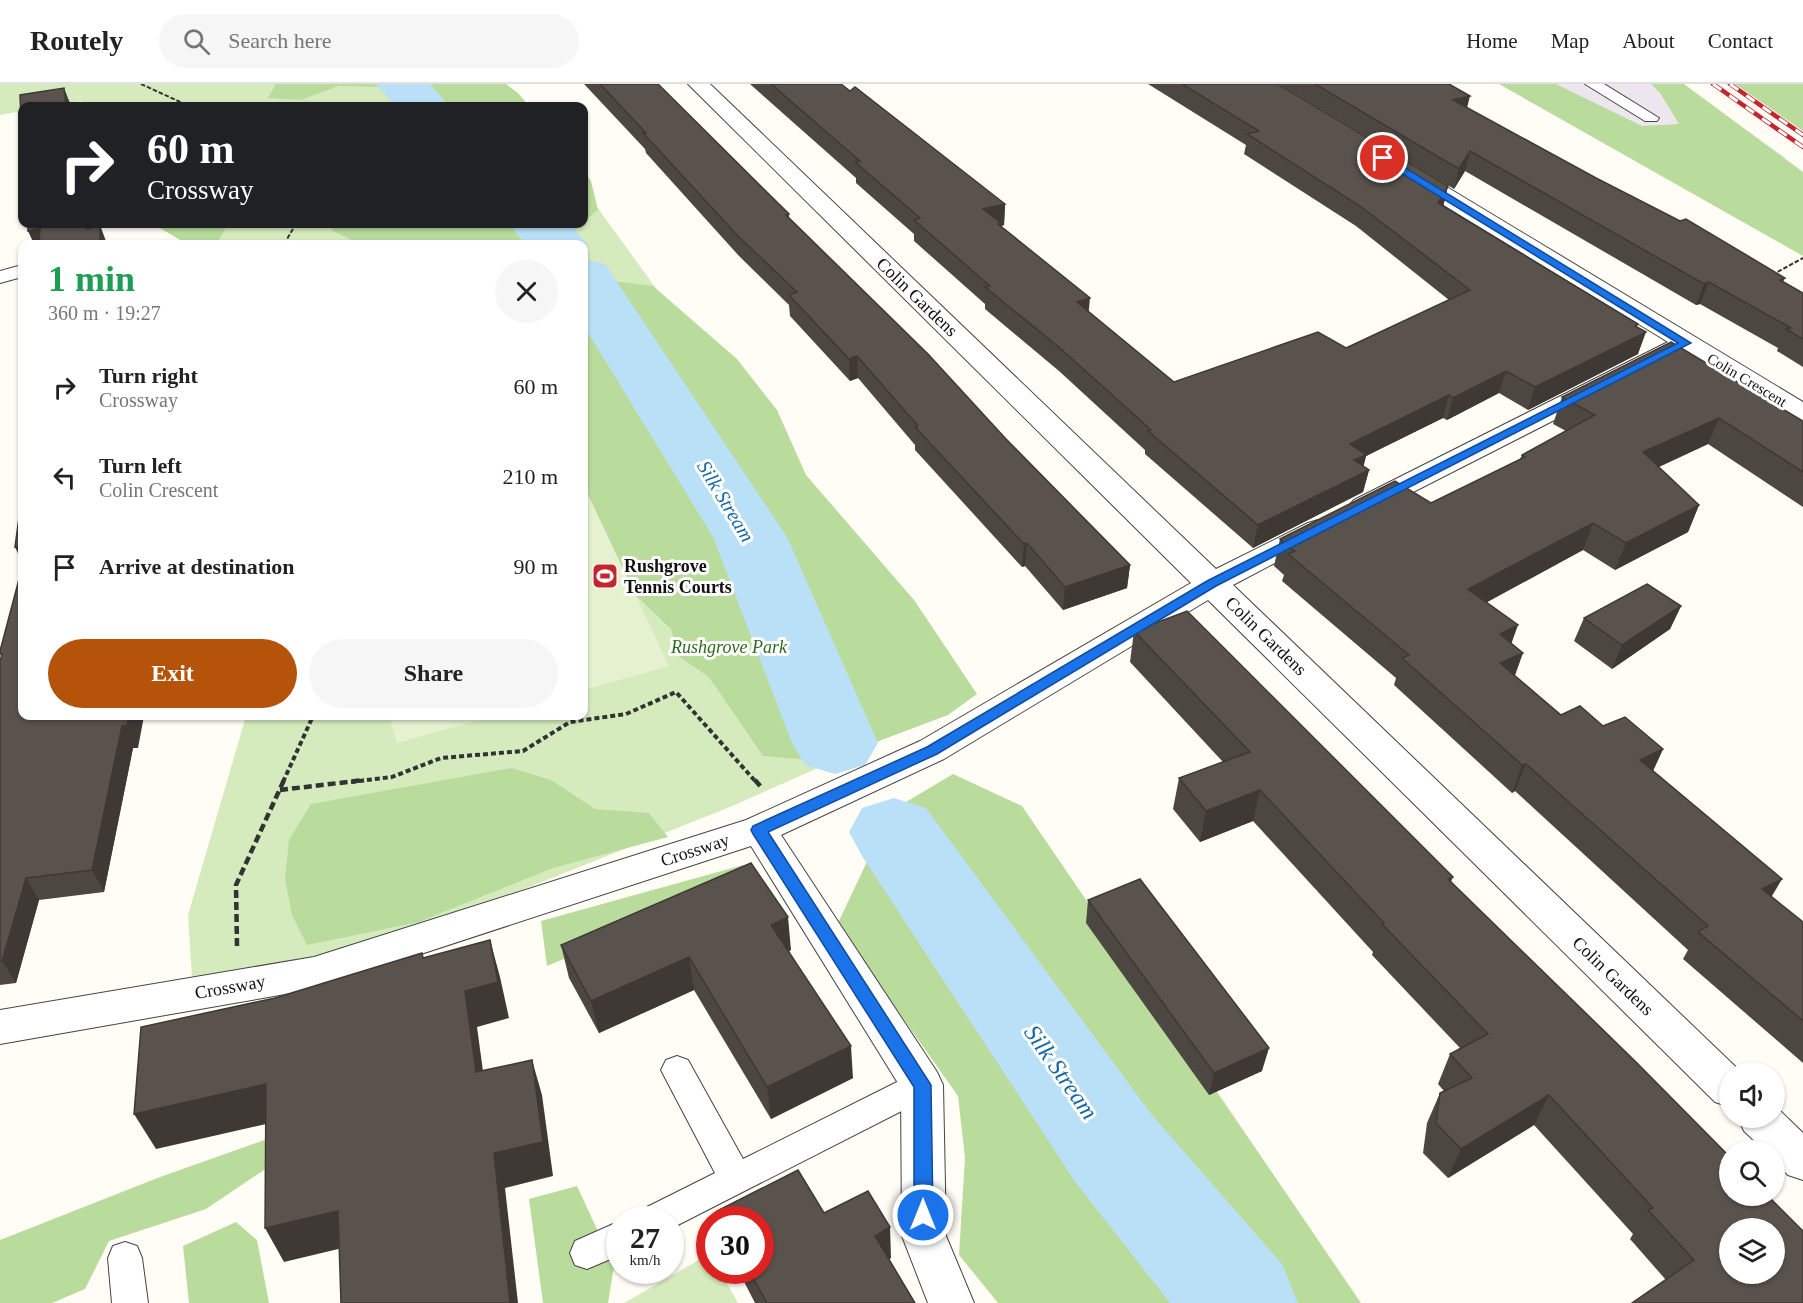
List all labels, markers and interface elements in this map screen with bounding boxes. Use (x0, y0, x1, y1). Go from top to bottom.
search box (159, 14, 579, 68)
text: Routely (30, 25, 123, 56)
icon: search (180, 25, 213, 58)
text: Search here (228, 28, 332, 53)
text: Home (1466, 29, 1518, 53)
text: Map (1551, 29, 1589, 53)
text: About (1622, 29, 1675, 53)
text: Contact (1708, 29, 1773, 53)
icon: right (48, 126, 126, 204)
text: 60 m (147, 126, 235, 172)
pin (1357, 132, 1408, 183)
icon: arrive (1366, 141, 1399, 174)
text: Crossway (147, 175, 254, 205)
street label: Colin Gardens (872, 254, 962, 340)
text: 1 min (48, 259, 135, 299)
button: close (495, 260, 558, 323)
text: 360 m · 19:27 (48, 302, 161, 324)
street label: Colin Crescent (1704, 350, 1790, 410)
text: Turn right (99, 363, 198, 388)
icon: right (48, 371, 81, 404)
text: 60 m (513, 374, 558, 399)
text: Crossway (99, 389, 178, 411)
text: Turn left (99, 453, 182, 478)
water label: Silk Stream (693, 456, 759, 546)
icon: left (48, 461, 81, 494)
text: 210 m (502, 464, 558, 489)
text: Colin Crescent (99, 479, 218, 501)
icon: arrive (48, 551, 81, 584)
text: Arrive at destination (99, 554, 295, 579)
text: 90 m (513, 554, 558, 579)
place label: Rushgrove Tennis Courts (624, 556, 732, 597)
sports icon: Rushgrove Tennis Courts (590, 561, 620, 591)
street label: Colin Gardens (1221, 593, 1311, 679)
park label: Rushgrove Park (670, 637, 788, 657)
button: Exit (48, 639, 297, 708)
button: Share (309, 639, 558, 708)
street label: Crossway (658, 830, 732, 870)
street label: Colin Gardens (1568, 933, 1658, 1019)
street label: Crossway (193, 971, 267, 1003)
water label: Silk Stream (1019, 1020, 1103, 1124)
map controls (1719, 1062, 1785, 1284)
button: sound (1719, 1062, 1785, 1128)
button: search (1719, 1140, 1785, 1206)
position arrow (891, 1183, 955, 1247)
speed limit sign: 30 (696, 1206, 774, 1284)
button: layers (1719, 1218, 1785, 1284)
text: 27 (630, 1221, 660, 1254)
text: km/h (630, 1252, 660, 1268)

